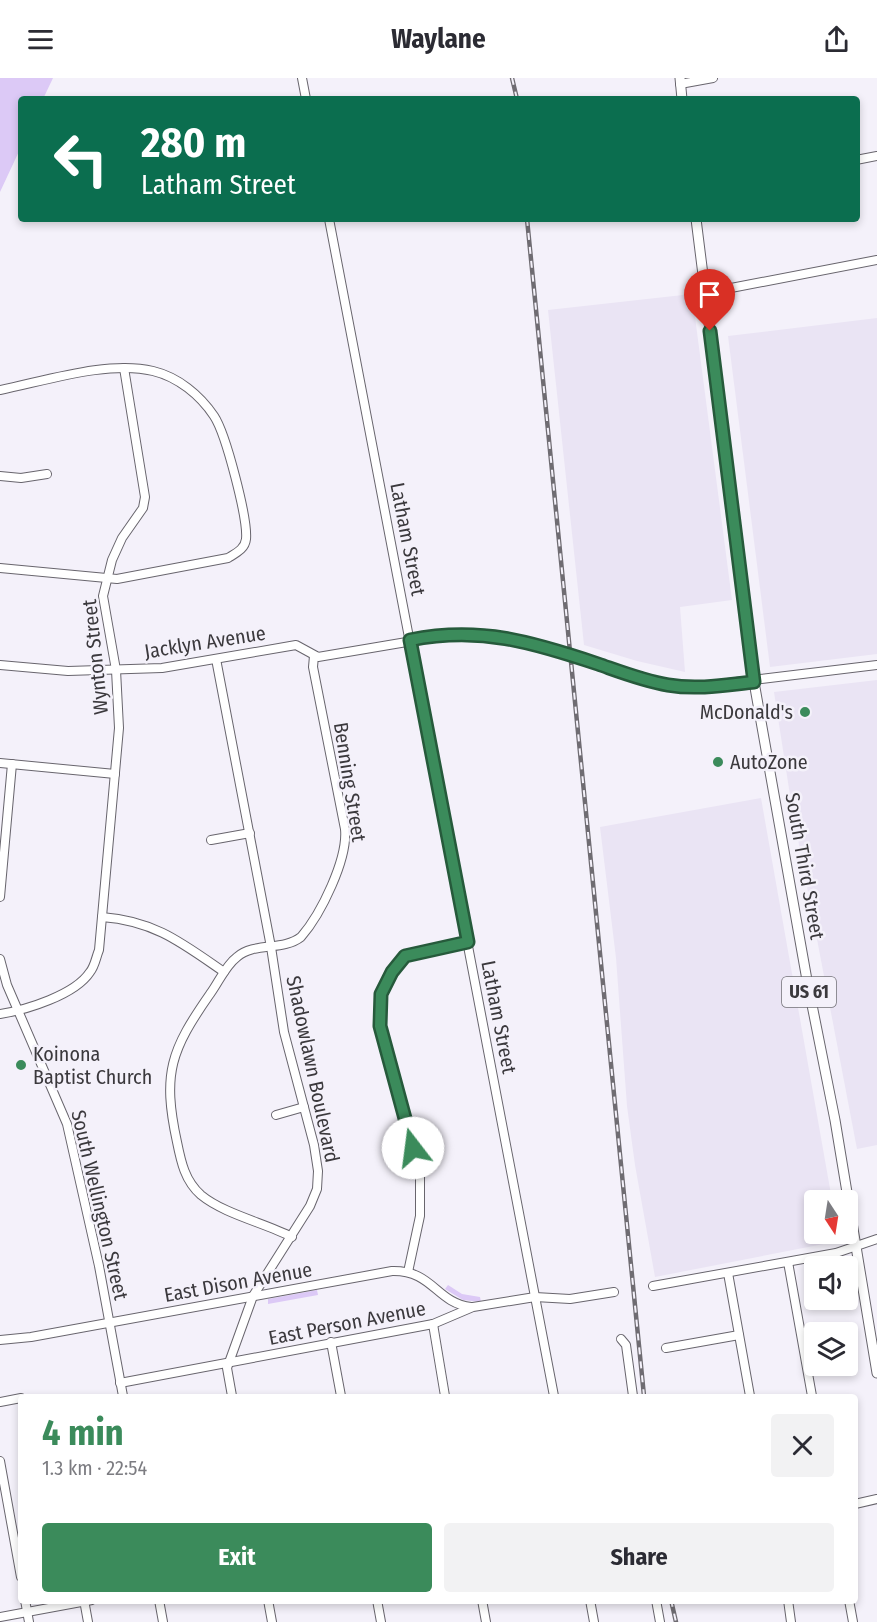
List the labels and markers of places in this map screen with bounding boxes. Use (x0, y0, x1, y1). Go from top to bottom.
pin (684, 269, 735, 331)
place label: McDonald's (700, 700, 793, 724)
marker: McDonald's (798, 705, 812, 719)
place label: AutoZone (730, 750, 808, 774)
marker: AutoZone (711, 755, 725, 769)
place label: Koinona Baptist Church (33, 1042, 152, 1089)
marker: Koinona Baptist Church (14, 1058, 28, 1072)

